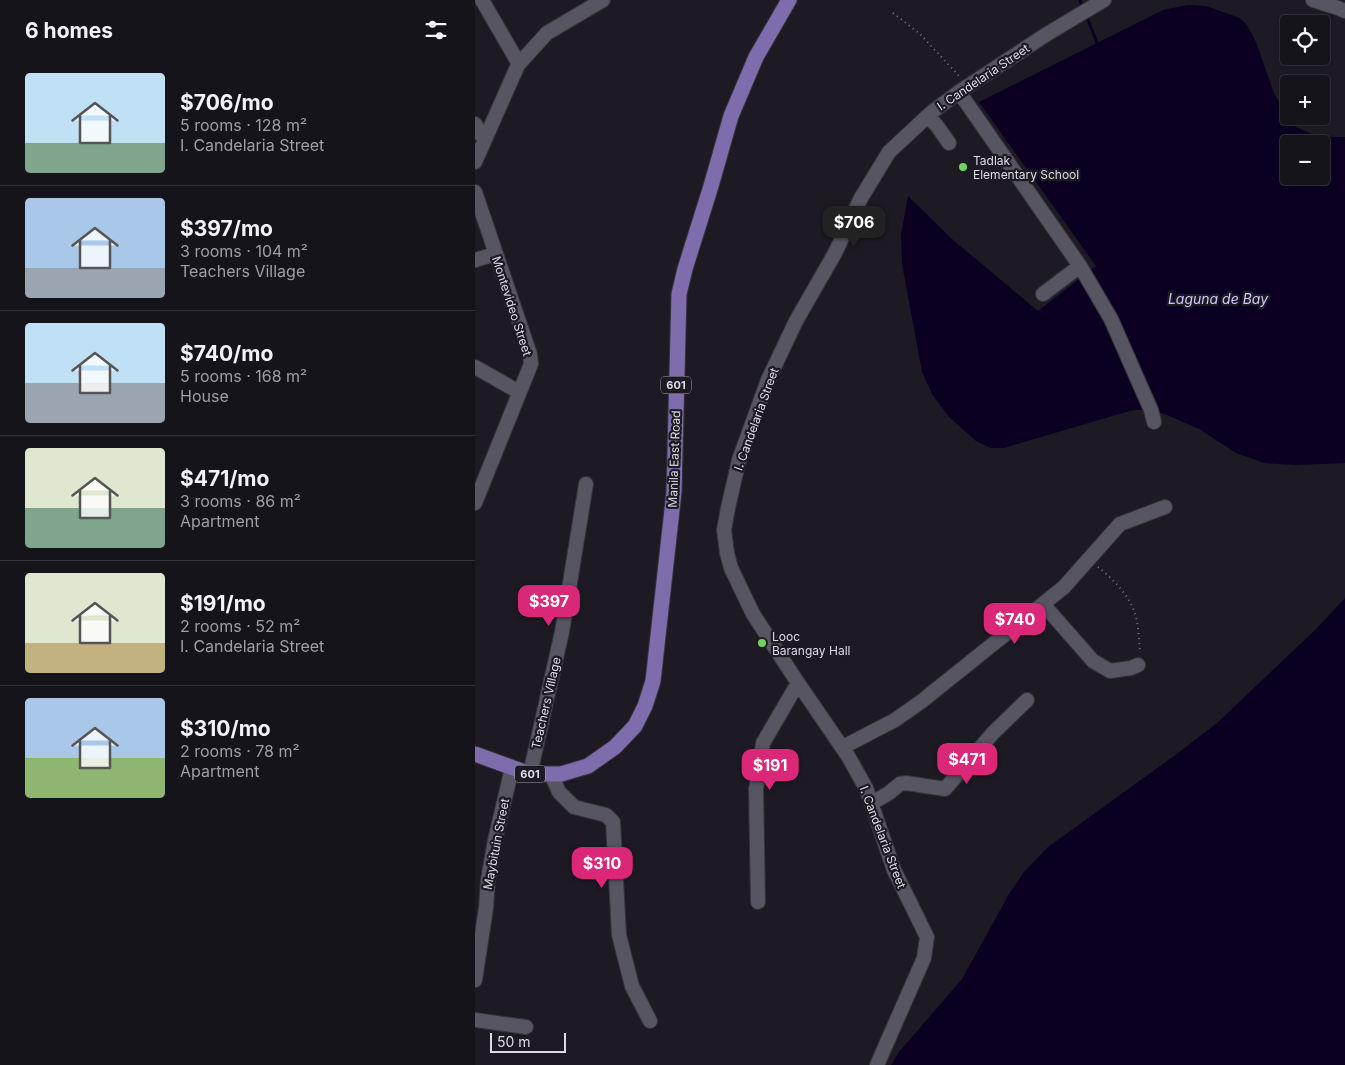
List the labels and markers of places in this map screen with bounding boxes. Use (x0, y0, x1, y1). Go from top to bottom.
place label: Tadlak Elementary School (973, 153, 1079, 182)
marker: Tadlak Elementary School (957, 161, 969, 173)
pin: $706 (824, 206, 884, 248)
pin: $397 (519, 584, 579, 627)
pin: $740 (985, 602, 1045, 645)
place label: Looc Barangay Hall (772, 629, 850, 658)
marker: Looc Barangay Hall (756, 637, 768, 649)
pin: $471 (937, 742, 997, 785)
pin: $191 (740, 748, 800, 791)
pin: $310 (572, 846, 632, 889)

